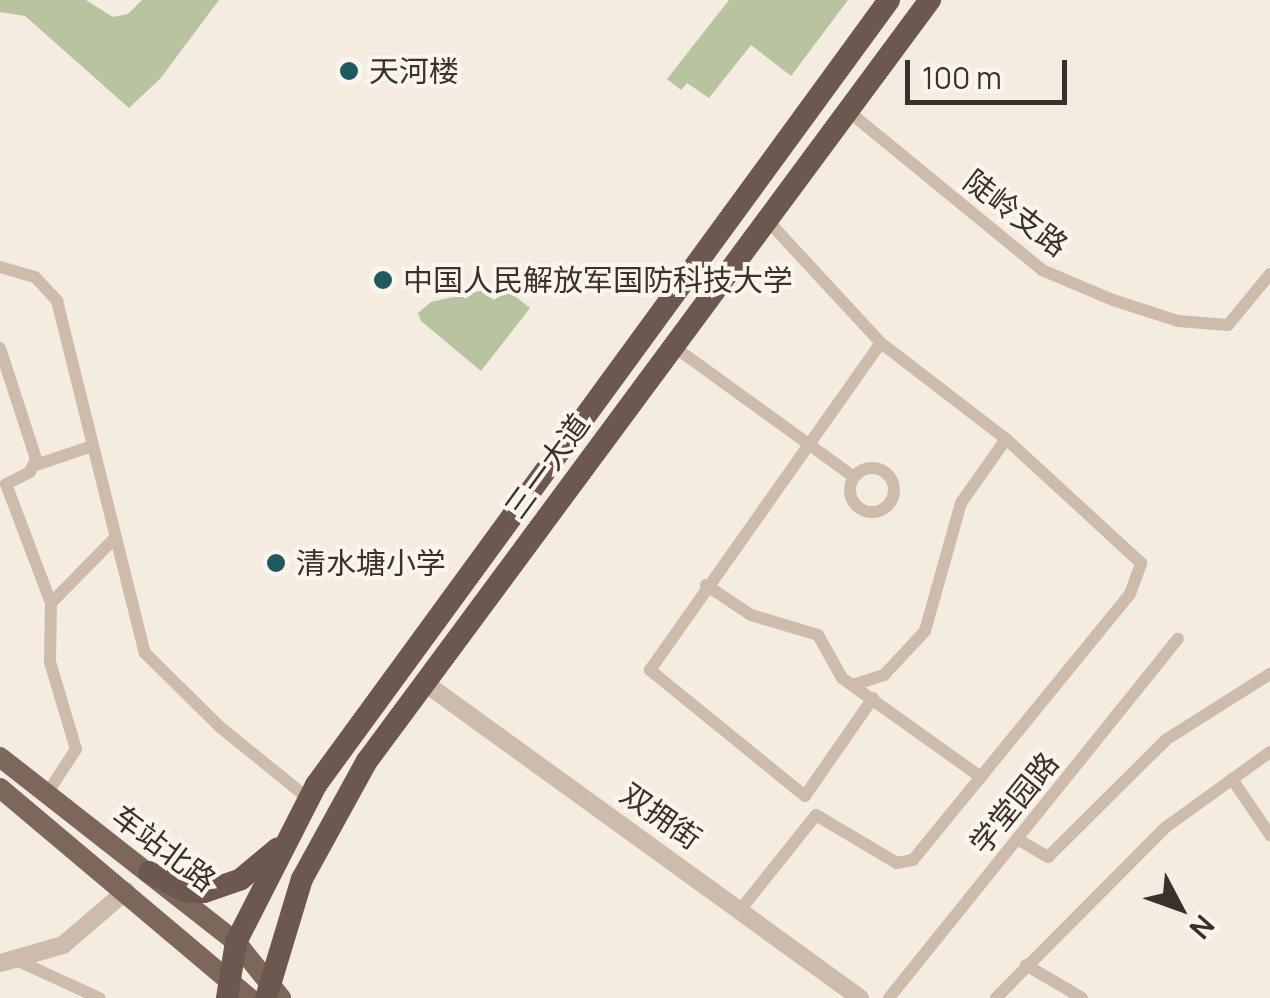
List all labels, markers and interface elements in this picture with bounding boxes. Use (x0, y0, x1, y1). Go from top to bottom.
scale bar (910, 40, 1072, 102)
place label: 天河楼 (369, 53, 459, 89)
text: 100 m (922, 57, 1002, 98)
marker: 天河楼 (338, 60, 360, 82)
street label: 陡岭支路 (957, 163, 1075, 263)
place label: 中国人民解放军国防科技大学 (403, 262, 793, 298)
marker: 中国人民解放军国防科技大学 (372, 269, 394, 291)
street label: 三一大道 (497, 407, 597, 525)
place label: 清水塘小学 (296, 545, 446, 581)
marker: 清水塘小学 (265, 552, 287, 574)
street label: 学堂园路 (962, 745, 1066, 861)
street label: 双拥街 (614, 775, 708, 857)
street label: 车站北路 (105, 798, 223, 898)
north arrow (1130, 858, 1230, 958)
text: N (1182, 908, 1224, 948)

